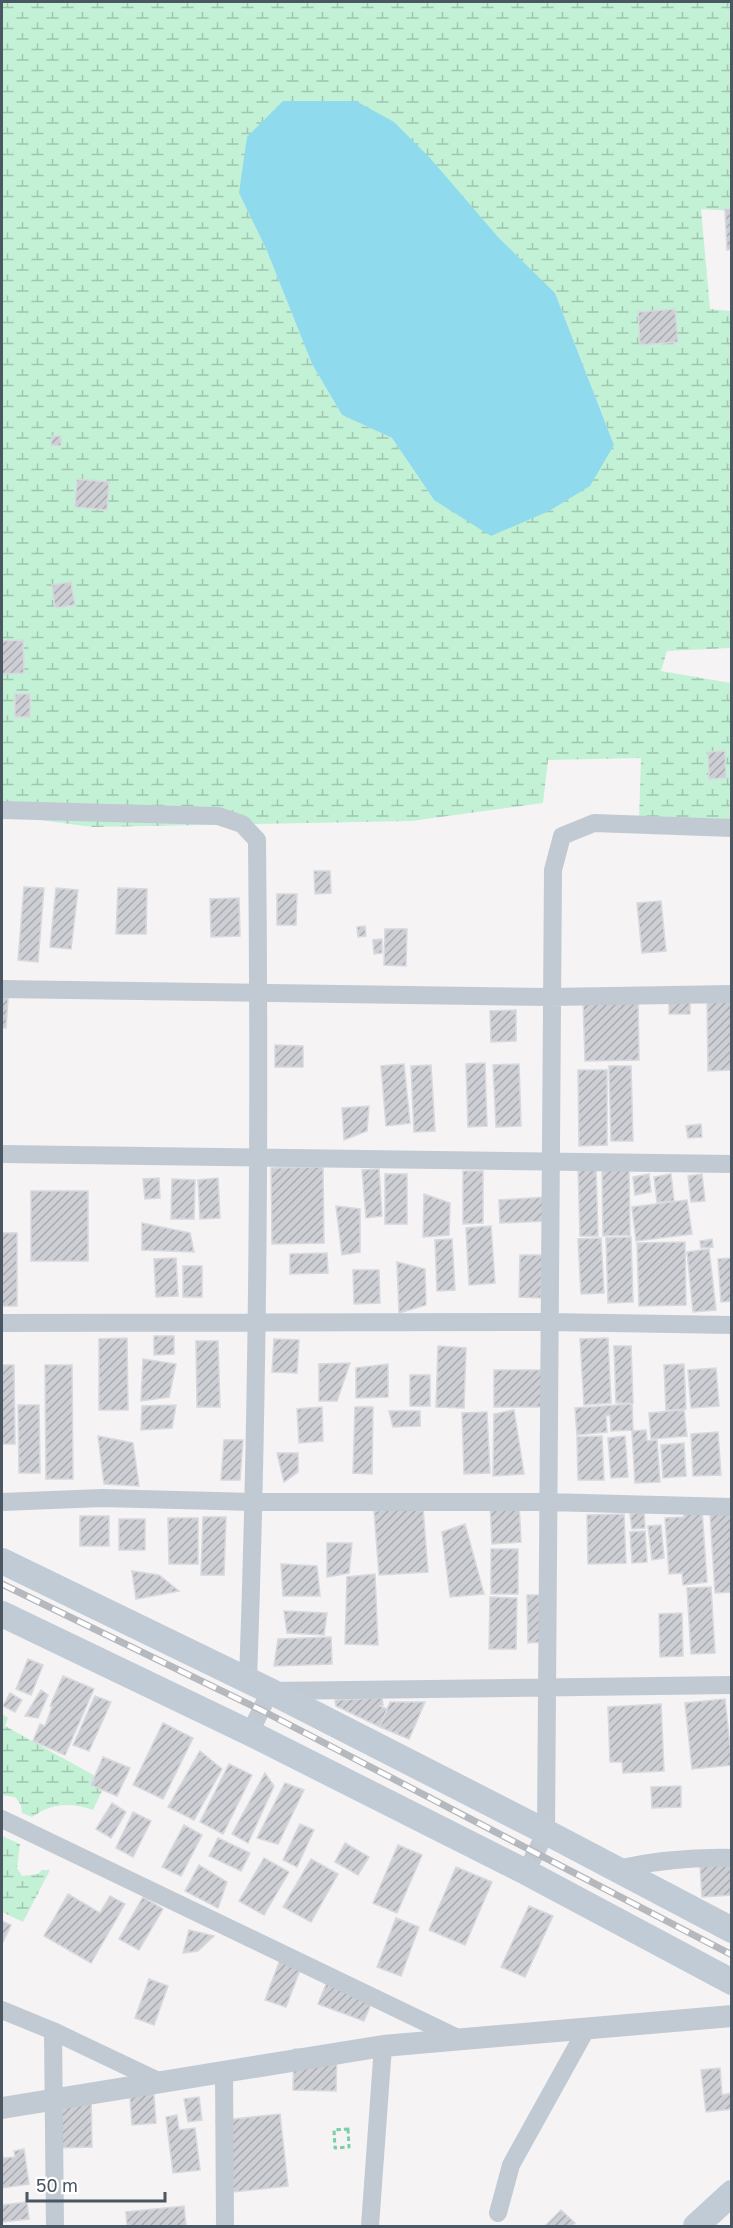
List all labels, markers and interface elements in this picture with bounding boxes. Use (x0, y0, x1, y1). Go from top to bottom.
scale bar (27, 2165, 165, 2203)
text: 50 m (36, 2174, 78, 2196)

